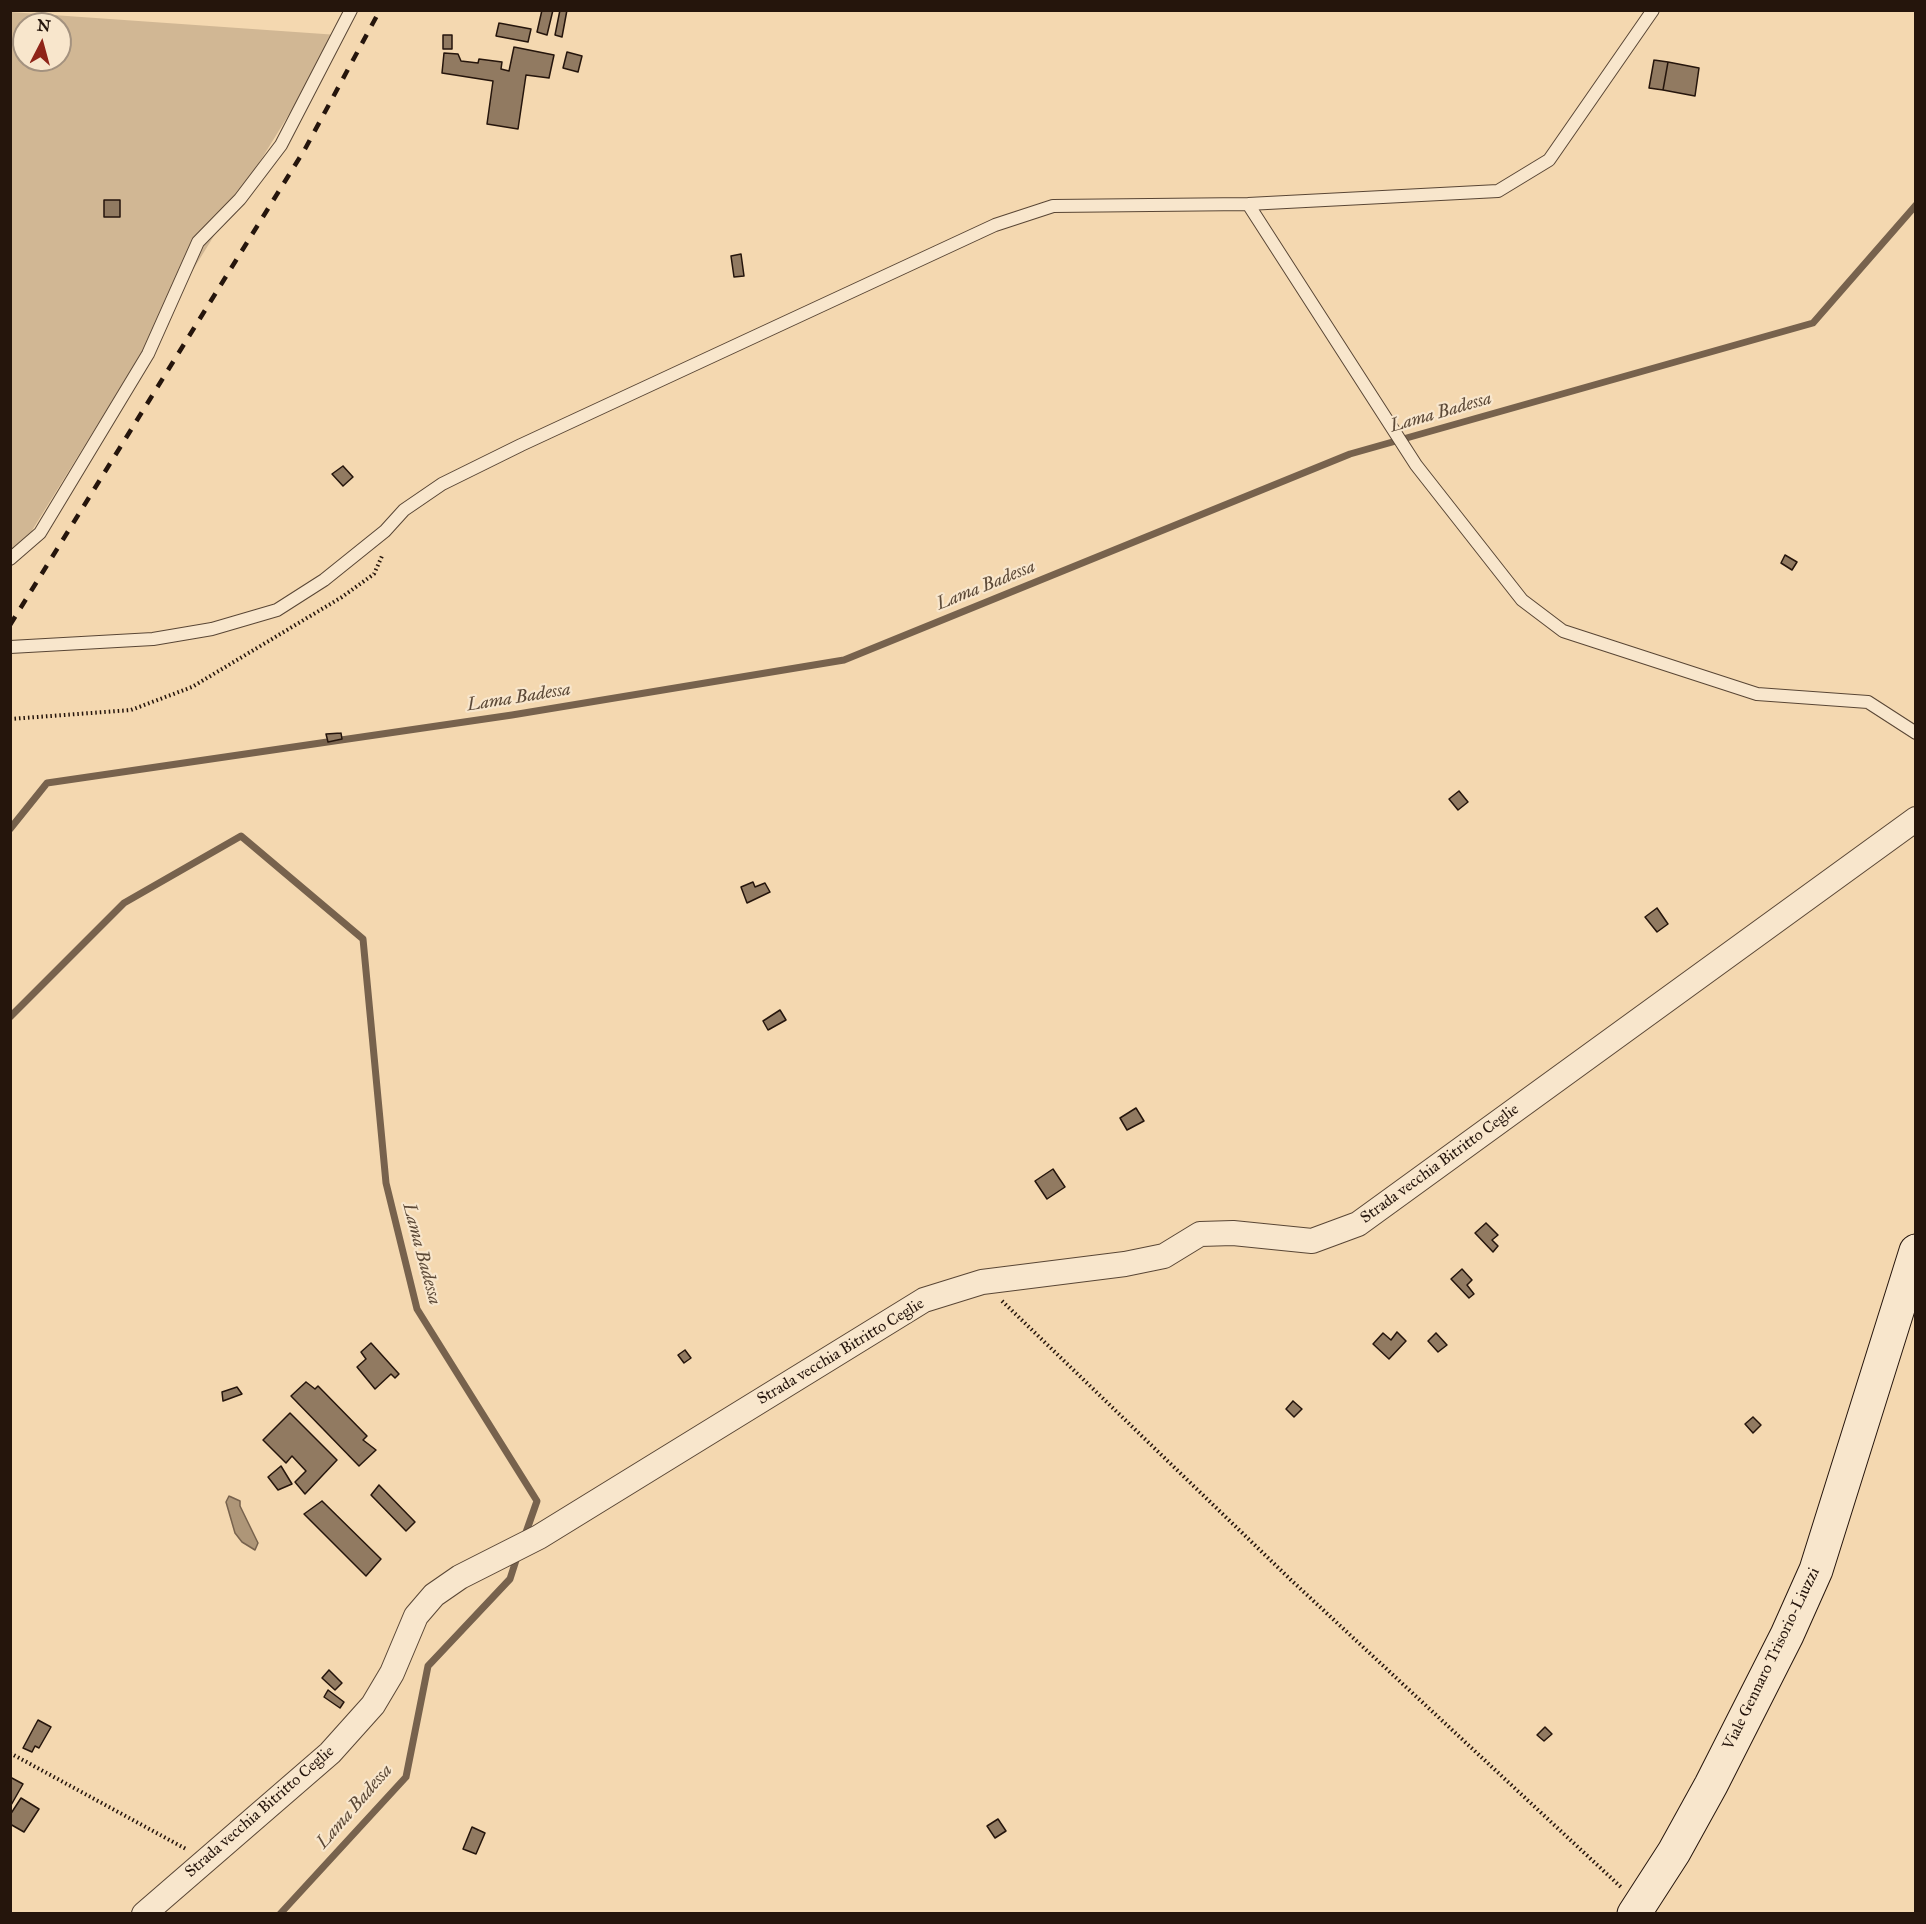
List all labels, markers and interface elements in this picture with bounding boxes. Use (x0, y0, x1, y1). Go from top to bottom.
north arrow (12, 12, 72, 72)
text: N (36, 15, 51, 36)
water label: Lama Badessa (1388, 388, 1494, 438)
water label: Lama Badessa (933, 556, 1039, 616)
water label: Lama Badessa (466, 679, 572, 717)
street label: Strada vecchia Bitritto Ceglie (1357, 1100, 1523, 1228)
water label: Lama Badessa (397, 1201, 445, 1307)
street label: Strada vecchia Bitritto Ceglie (754, 1295, 928, 1409)
street label: Viale Gennaro Trisorio-Liuzzi (1719, 1565, 1825, 1753)
street label: Strada vecchia Bitritto Ceglie (182, 1742, 338, 1882)
water label: Lama Badessa (313, 1760, 397, 1854)

